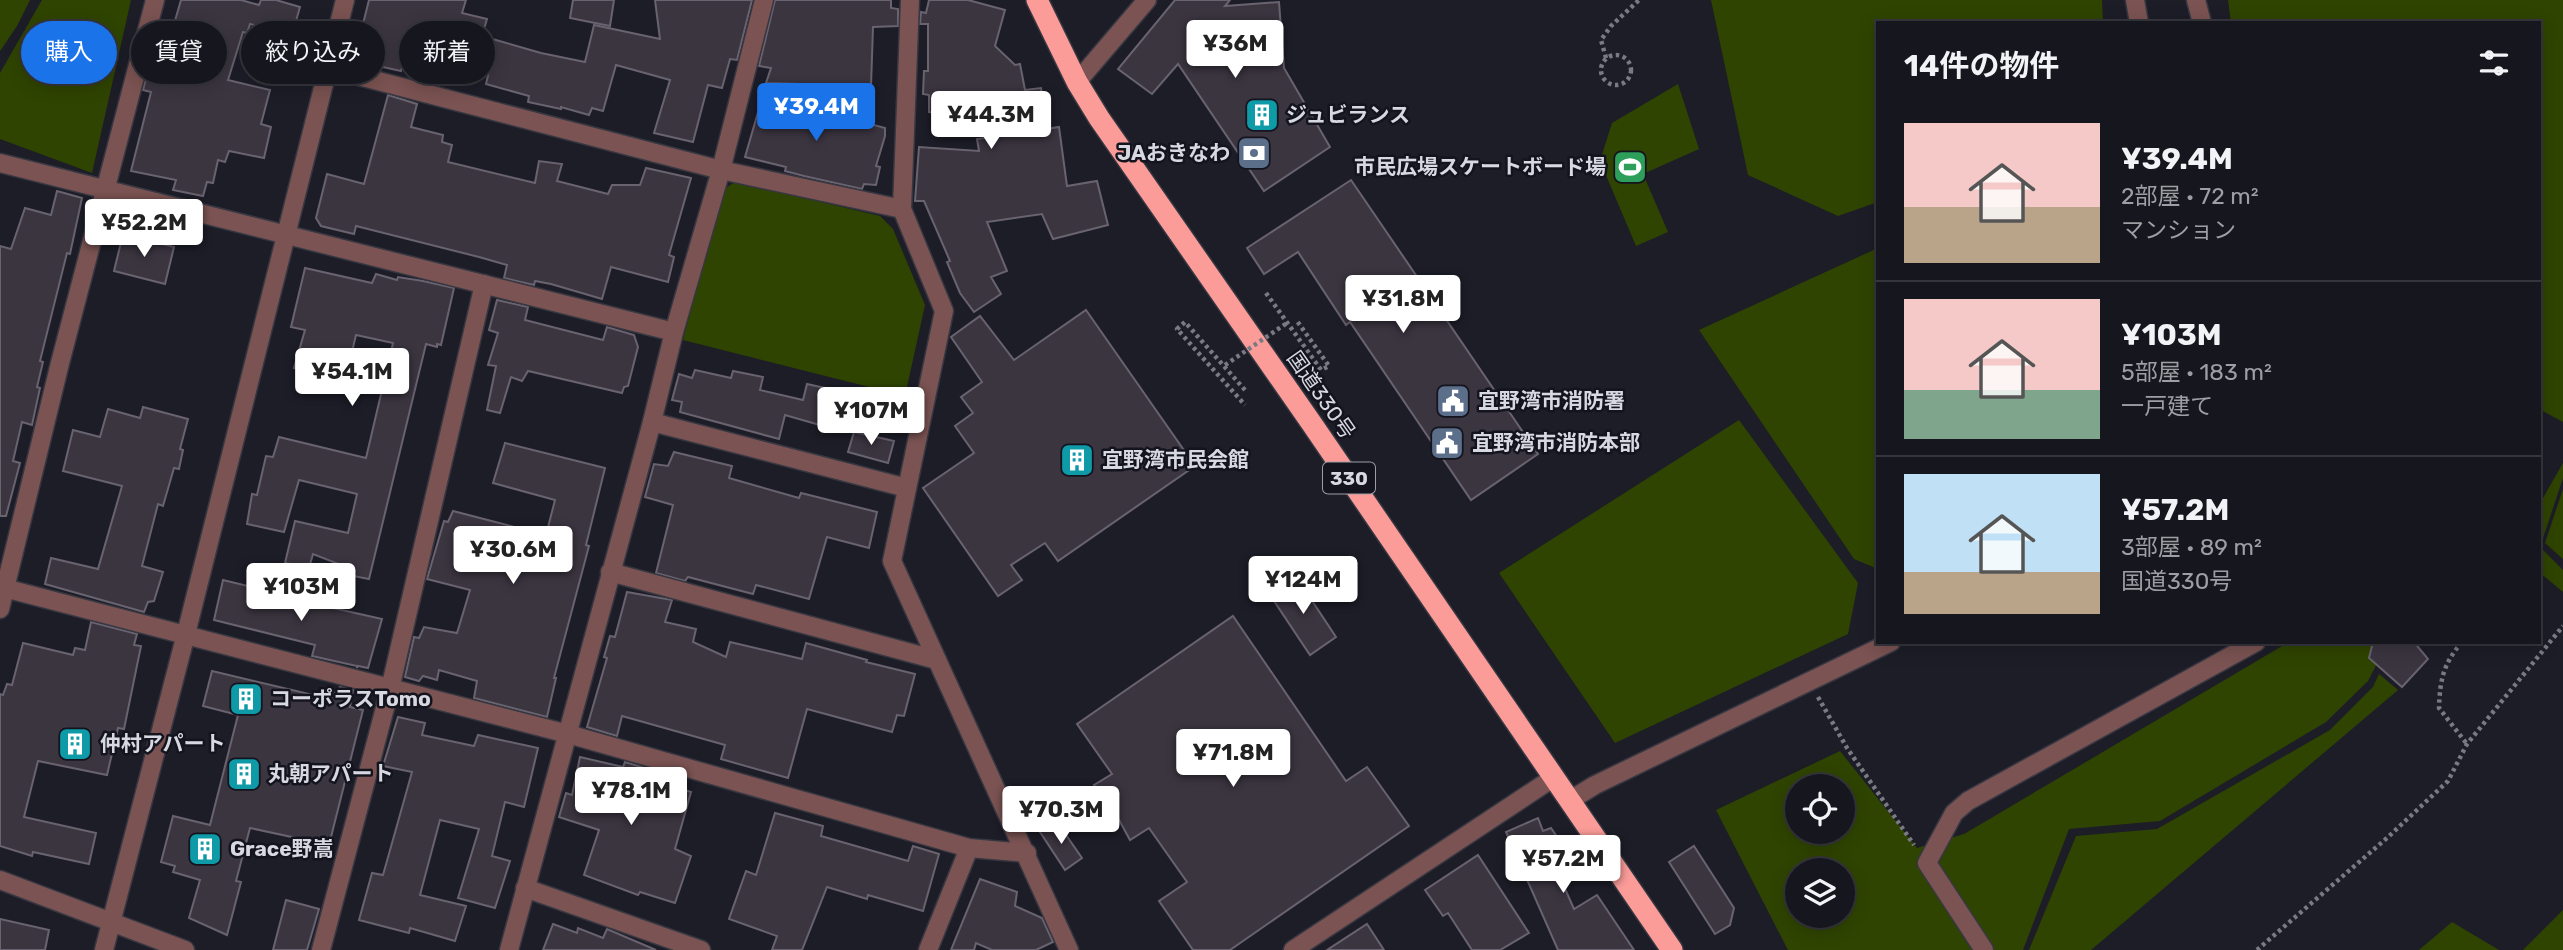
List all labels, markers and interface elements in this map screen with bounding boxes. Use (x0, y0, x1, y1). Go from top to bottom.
pin: ¥36M (1194, 20, 1276, 80)
chip: 購入 (21, 21, 117, 84)
chip: 賃貸 (131, 21, 227, 84)
chip: 絞り込み (241, 21, 385, 84)
chip: 新着 (399, 21, 495, 84)
text: ¥36M (1202, 29, 1268, 57)
icon: filters (2475, 44, 2513, 82)
text: 14件の物件 (1904, 48, 2059, 84)
pin: ¥39.4M (759, 83, 873, 143)
text: ¥39.4M (773, 92, 859, 120)
pin: ¥44.3M (934, 92, 1048, 151)
building icon: ジュビランス (1243, 96, 1281, 134)
text: ¥44.3M (947, 100, 1035, 128)
place label: ジュビランス (1286, 102, 1410, 127)
bank icon: JAおきなわ (1235, 134, 1273, 172)
place label: JAおきなわ (1117, 140, 1230, 165)
text: ¥39.4M (2121, 141, 2233, 177)
sports icon: 市民広場スケートボード場 (1611, 148, 1649, 186)
icon: home (1960, 151, 2044, 235)
place label: 市民広場スケートボード場 (1354, 154, 1606, 179)
text: 2部屋 · 72 m² (2121, 182, 2259, 210)
pin: ¥52.2M (87, 200, 201, 259)
text: ¥52.2M (101, 208, 187, 236)
text: マンション (2121, 216, 2236, 244)
pin: ¥31.8M (1346, 276, 1460, 335)
text: ¥31.8M (1361, 284, 1445, 312)
text: ¥103M (2121, 317, 2222, 353)
icon: home (1960, 327, 2044, 411)
street label: 国道330号 (1282, 346, 1361, 443)
pin: ¥54.1M (295, 348, 409, 408)
text: ¥54.1M (311, 357, 393, 385)
text: 5部屋 · 183 m² (2121, 358, 2272, 386)
public building icon: 宜野湾市消防署 (1434, 382, 1472, 420)
pin: ¥107M (822, 388, 920, 447)
place label: 宜野湾市消防署 (1478, 388, 1625, 413)
text: 一戸建て (2121, 392, 2213, 420)
text: ¥107M (833, 396, 909, 424)
public building icon: 宜野湾市消防本部 (1428, 424, 1466, 462)
place label: 宜野湾市消防本部 (1472, 430, 1640, 455)
building icon: 宜野湾市民会館 (1058, 441, 1096, 479)
place label: 宜野湾市民会館 (1102, 447, 1249, 472)
road number: 330 (1323, 463, 1375, 494)
text: ¥57.2M (2121, 492, 2229, 528)
icon: home (1960, 502, 2044, 586)
pin: ¥30.6M (456, 526, 570, 586)
text: 3部屋 · 89 m² (2121, 533, 2262, 561)
text: ¥30.6M (470, 535, 556, 563)
pin: ¥124M (1254, 556, 1352, 616)
pin: ¥103M (252, 564, 350, 623)
text: ¥124M (1265, 565, 1341, 593)
text: 国道330号 (2121, 567, 2232, 595)
text: ¥103M (262, 572, 340, 600)
building icon: コーポラスTomo (227, 680, 265, 718)
place label: コーポラスTomo (270, 686, 431, 711)
building icon: 仲村アパート (56, 725, 94, 763)
pin: ¥71.8M (1176, 730, 1290, 789)
place label: 仲村アパート (100, 731, 226, 756)
text: ¥71.8M (1192, 738, 1274, 766)
building icon: 丸朝アパート (225, 755, 263, 793)
place label: 丸朝アパート (268, 761, 394, 786)
pin: ¥78.1M (574, 768, 688, 827)
map controls (1785, 774, 1855, 928)
button: locate (1785, 774, 1855, 844)
text: ¥78.1M (591, 776, 671, 804)
pin: ¥70.3M (1004, 786, 1118, 846)
text: ¥70.3M (1018, 795, 1104, 823)
building icon: Grace野嵩 (186, 830, 224, 868)
place label: Grace野嵩 (230, 836, 334, 861)
pin: ¥57.2M (1506, 836, 1620, 895)
text: ¥57.2M (1521, 844, 1605, 872)
button: layers (1785, 858, 1855, 928)

